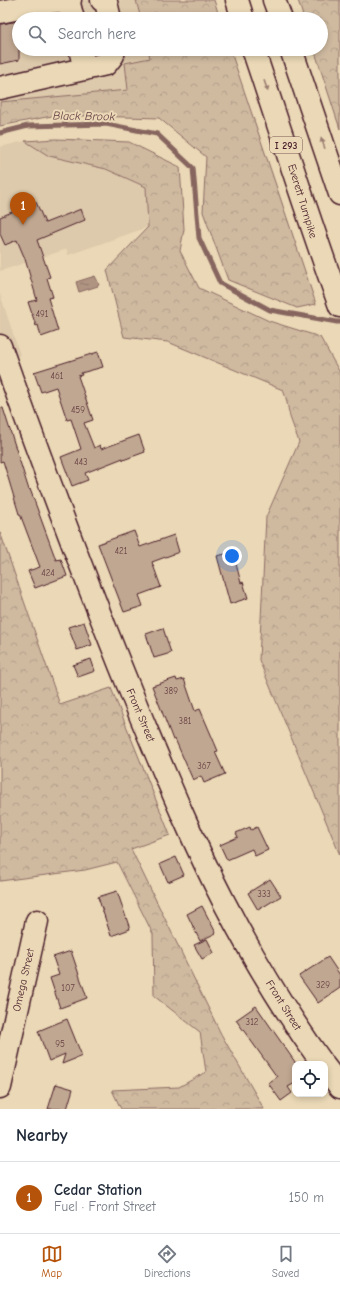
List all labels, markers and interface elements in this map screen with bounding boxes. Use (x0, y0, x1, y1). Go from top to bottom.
search box (12, 12, 328, 56)
icon: search (26, 23, 48, 45)
text: Search here (58, 25, 136, 43)
one-way arrow (263, 80, 269, 92)
water label: Black Brook (53, 108, 115, 124)
road number: I 293 (270, 137, 302, 153)
one-way arrow (320, 137, 326, 149)
street label: Everett Turnpike (285, 162, 320, 240)
pin: 1 (10, 192, 36, 225)
house number: 491 (36, 309, 49, 319)
house number: 461 (51, 371, 64, 381)
house number: 459 (71, 405, 85, 415)
house number: 443 (74, 457, 88, 467)
house number: 421 (115, 546, 128, 556)
your location (222, 546, 242, 566)
house number: 424 (41, 568, 55, 578)
house number: 389 (164, 686, 178, 696)
street label: Front Street (123, 687, 158, 745)
house number: 381 (179, 716, 192, 726)
house number: 367 (197, 761, 212, 771)
house number: 333 (257, 889, 271, 899)
street label: Omega Street (10, 946, 37, 1013)
street label: Front Street (263, 978, 305, 1034)
house number: 329 (316, 980, 330, 990)
house number: 107 (61, 983, 75, 993)
house number: 312 (246, 1017, 259, 1027)
house number: 95 (55, 1039, 65, 1049)
map controls (292, 1061, 328, 1097)
button: locate (292, 1061, 328, 1097)
text: Nearby (16, 1126, 67, 1145)
text: Cedar Station (54, 1181, 142, 1199)
text: 1 (26, 1190, 32, 1205)
text: 150 m (289, 1190, 324, 1205)
text: Fuel · Front Street (54, 1199, 156, 1214)
tab: Map (41, 1243, 63, 1280)
tab: Directions (144, 1243, 191, 1280)
tab: Saved (272, 1243, 299, 1280)

